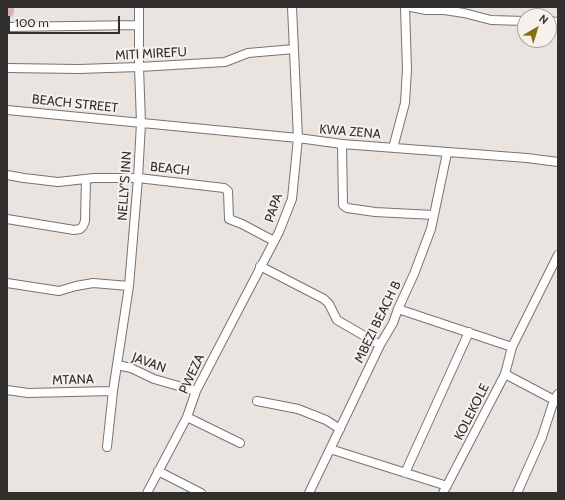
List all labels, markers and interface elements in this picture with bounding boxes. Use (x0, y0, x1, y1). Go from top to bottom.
scale bar (10, 8, 122, 34)
north arrow (517, 8, 557, 48)
text: N (536, 11, 551, 27)
text: 100 m (15, 15, 49, 30)
street label: MITI MIREFU (115, 44, 187, 64)
street label: BEACH STREET (31, 92, 119, 116)
street label: KWA ZENA (319, 122, 381, 142)
street label: NELLY'S INN (115, 151, 135, 221)
street label: BEACH (149, 159, 191, 179)
street label: PAPA (262, 191, 286, 225)
street label: MBEZI BEACH B (351, 278, 405, 366)
street label: JAVAN (130, 350, 168, 376)
street label: PWEZA (176, 352, 208, 396)
street label: MTANA (52, 371, 94, 389)
street label: KOLEKOLE (451, 381, 493, 443)

